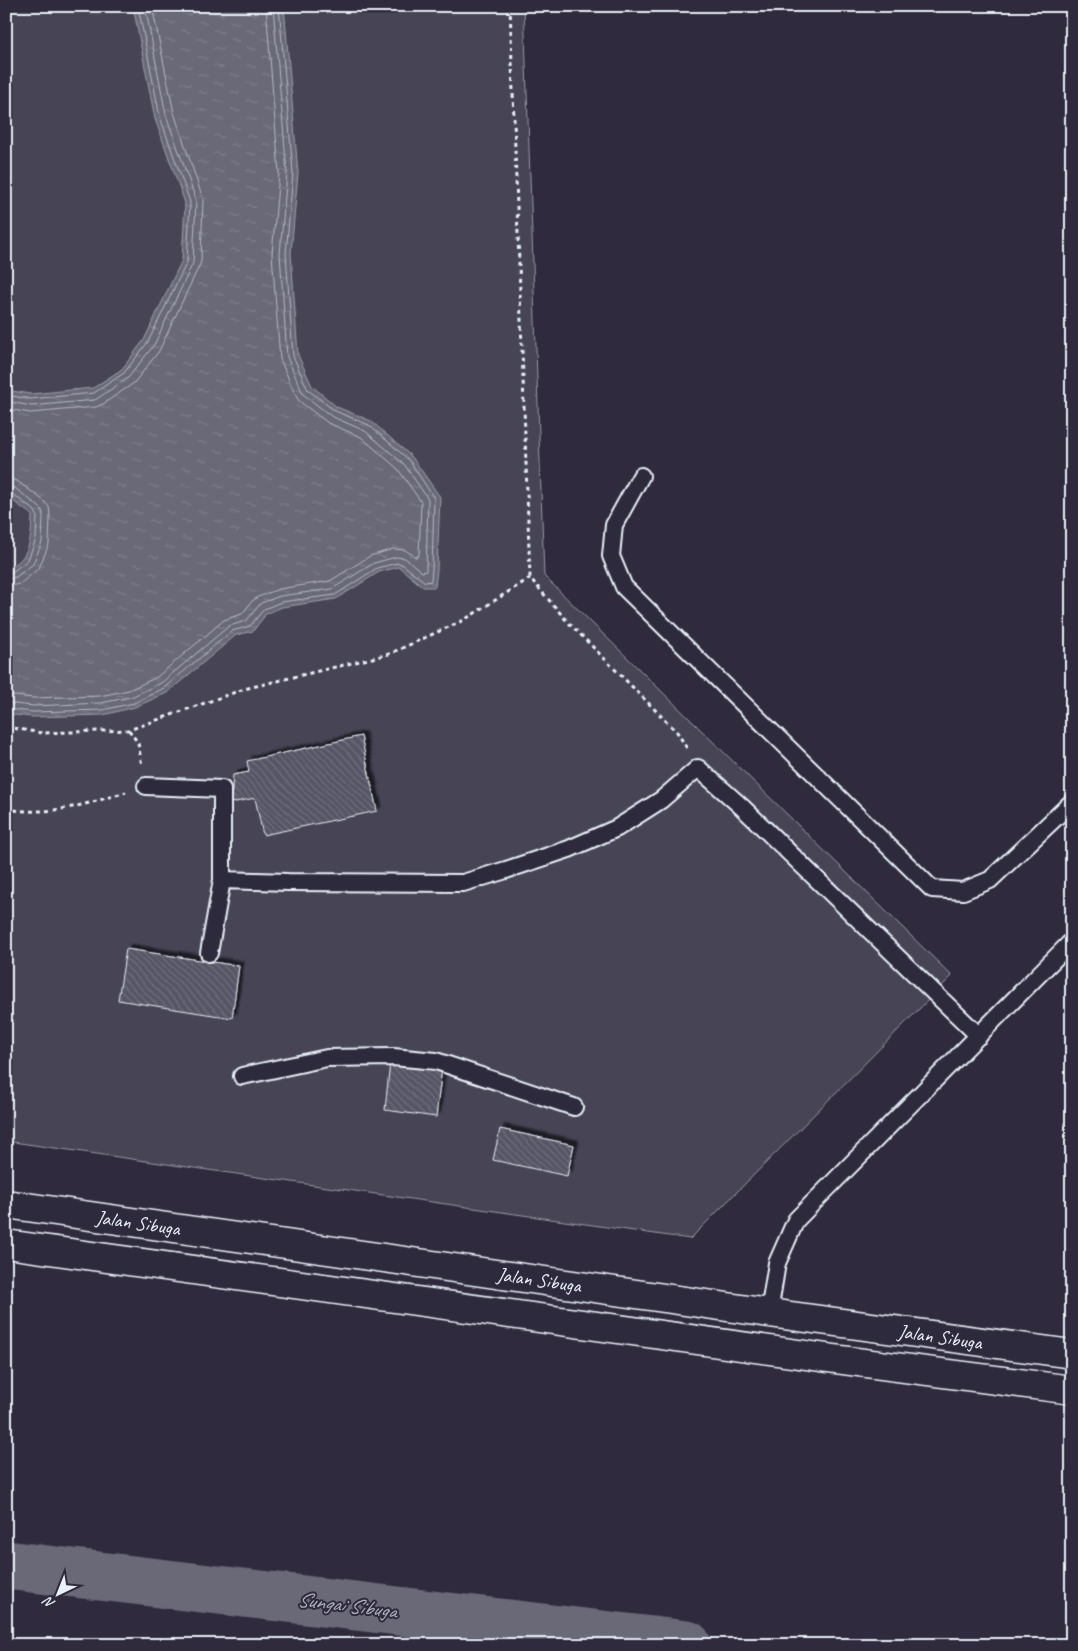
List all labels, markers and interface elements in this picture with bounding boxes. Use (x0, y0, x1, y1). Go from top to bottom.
street label: Jalan Sibuga (93, 1205, 184, 1242)
street label: Jalan Sibuga (494, 1262, 585, 1299)
street label: Jalan Sibuga (895, 1319, 986, 1356)
north arrow (32, 1568, 82, 1618)
water label: Sungai Sibuga (296, 1586, 400, 1624)
text: N (39, 1592, 58, 1612)

